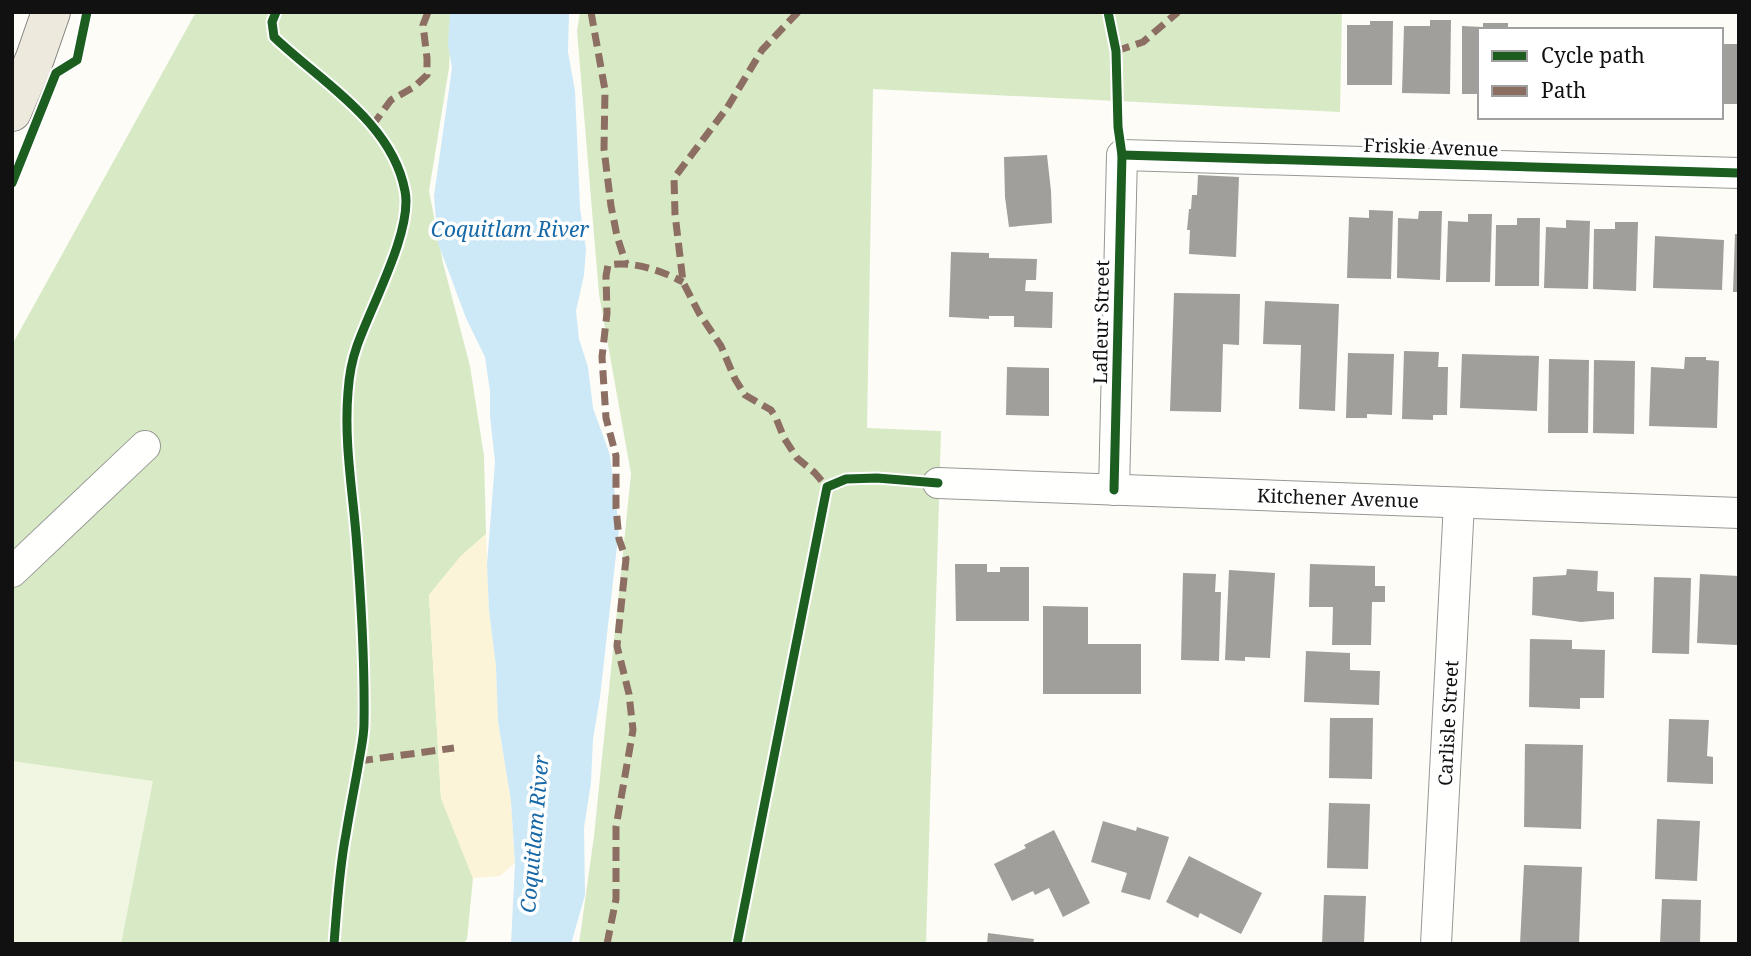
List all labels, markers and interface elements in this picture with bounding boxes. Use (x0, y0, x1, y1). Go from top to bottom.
legend (1478, 28, 1723, 119)
text: Cycle path (1541, 41, 1645, 69)
text: Path (1541, 76, 1586, 104)
street label: Friskie Avenue (1363, 132, 1499, 162)
water label: Coquitlam River (431, 215, 589, 243)
street label: Lafleur Street (1087, 259, 1115, 384)
street label: Kitchener Avenue (1257, 482, 1419, 514)
street label: Carlisle Street (1432, 659, 1464, 787)
water label: Coquitlam River (513, 754, 555, 914)

